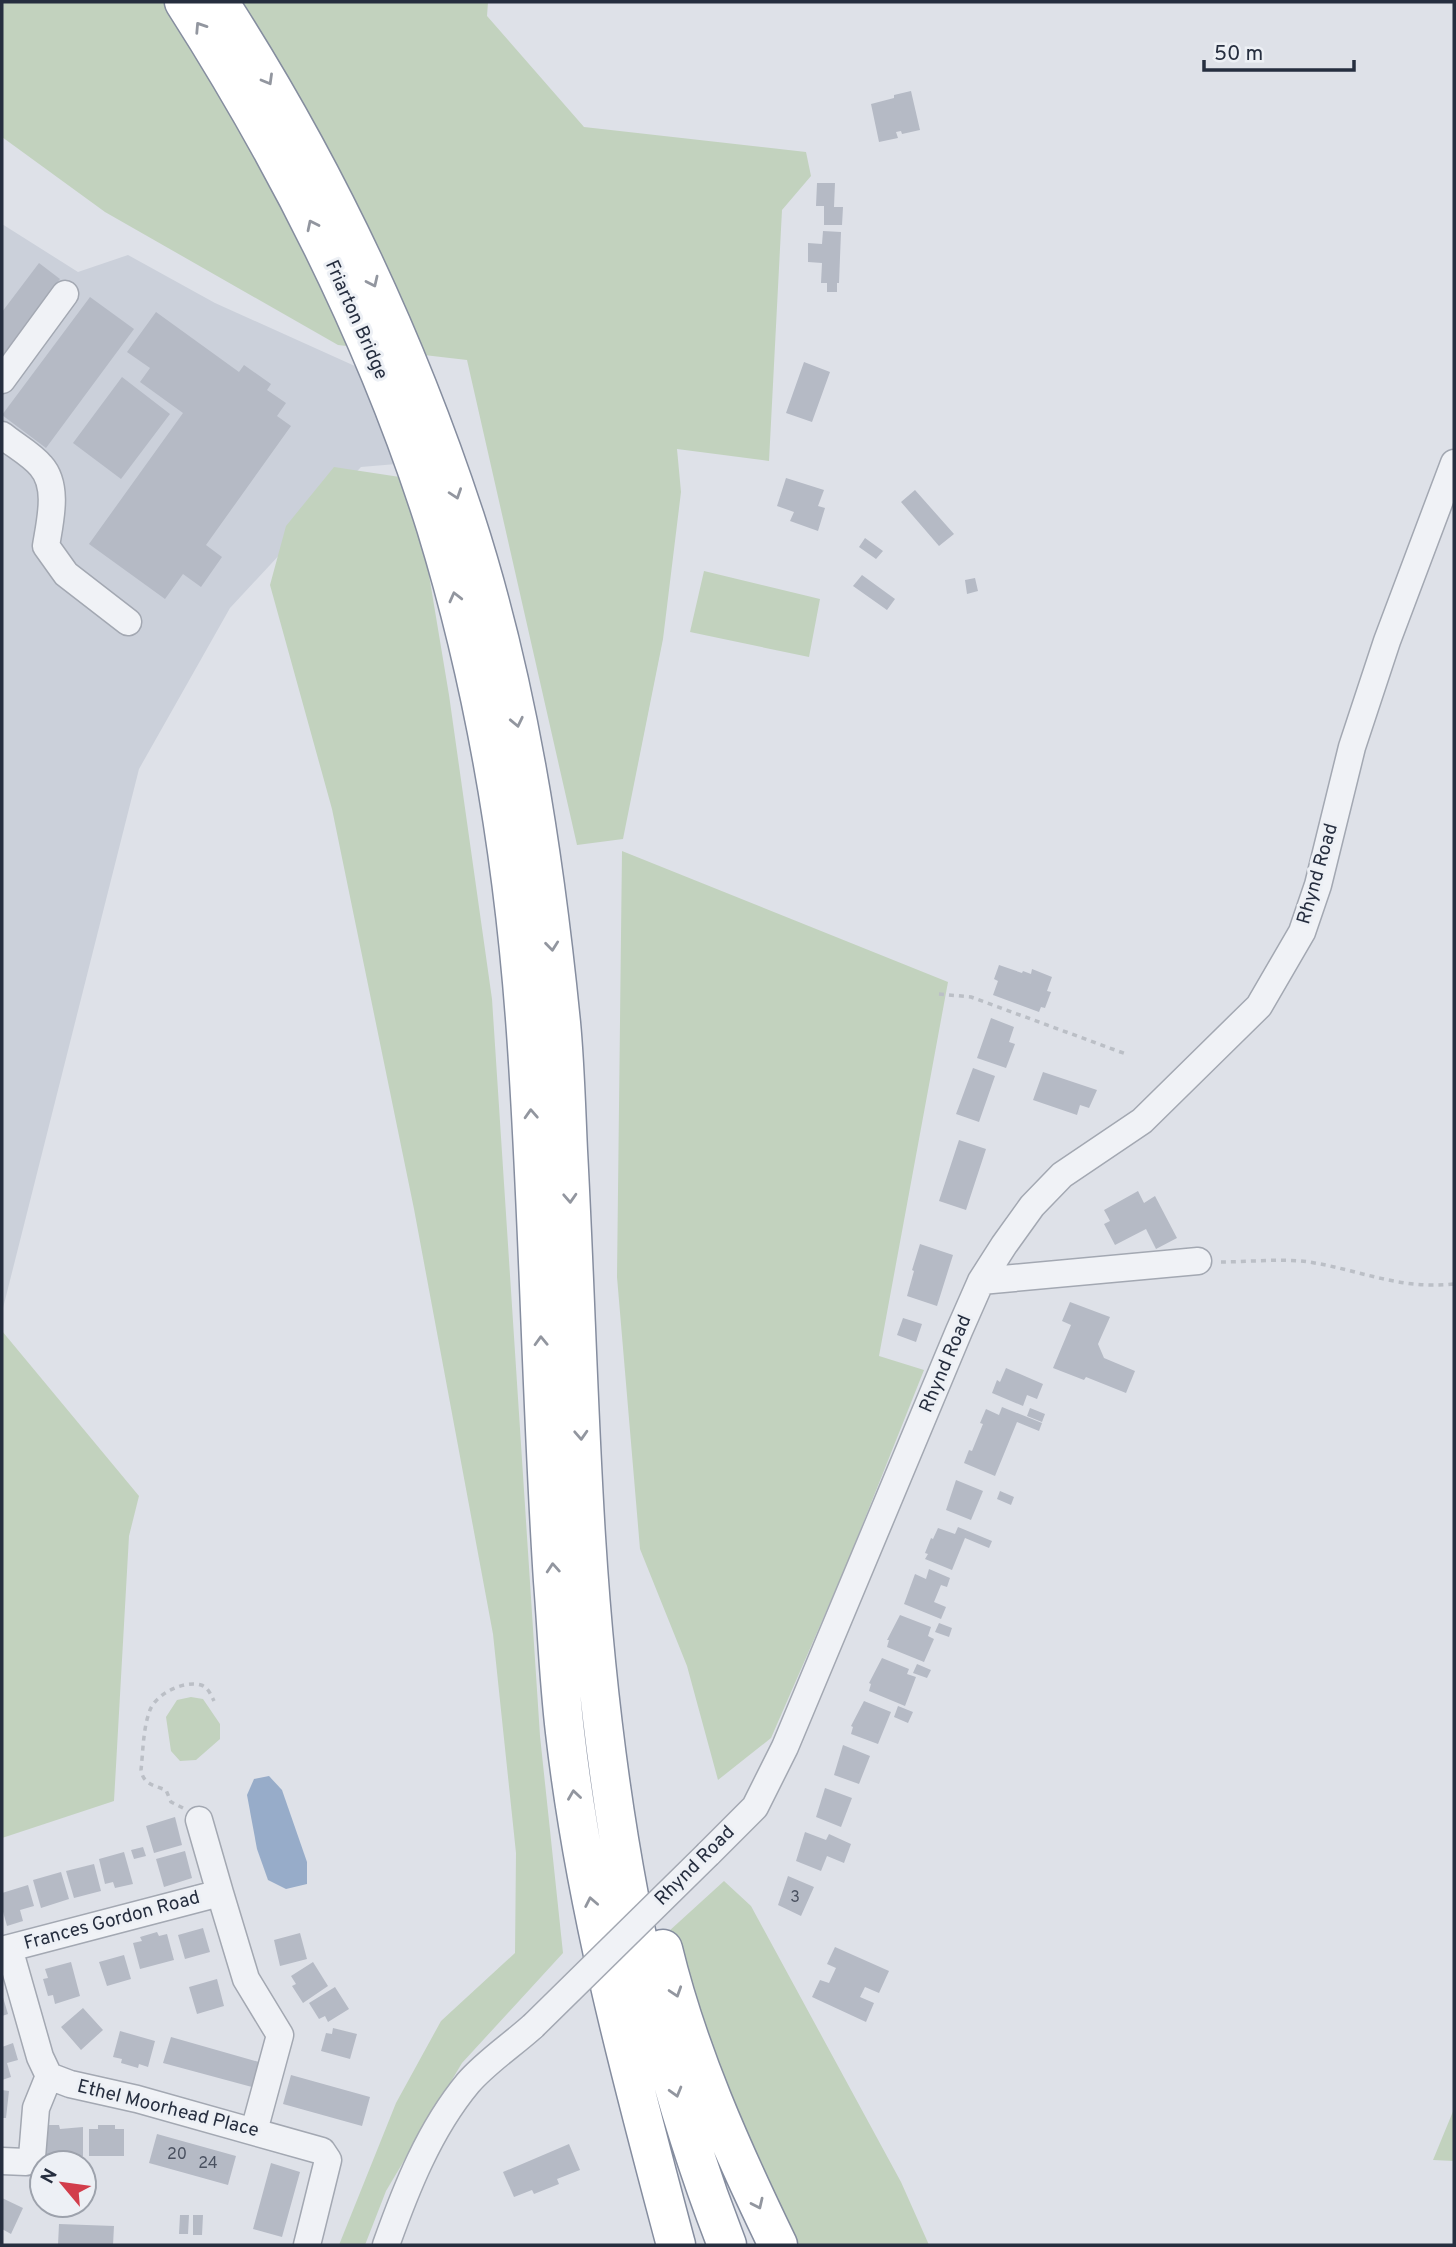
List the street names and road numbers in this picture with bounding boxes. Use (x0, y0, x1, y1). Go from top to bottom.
street label: Friarton Bridge (319, 257, 393, 383)
street label: Rhynd Road (1292, 821, 1344, 927)
street label: Rhynd Road (915, 1312, 977, 1416)
street label: Rhynd Road (650, 1821, 740, 1911)
street label: Frances Gordon Road (21, 1886, 203, 1956)
street label: Ethel Moorhead Place (75, 2075, 261, 2143)

